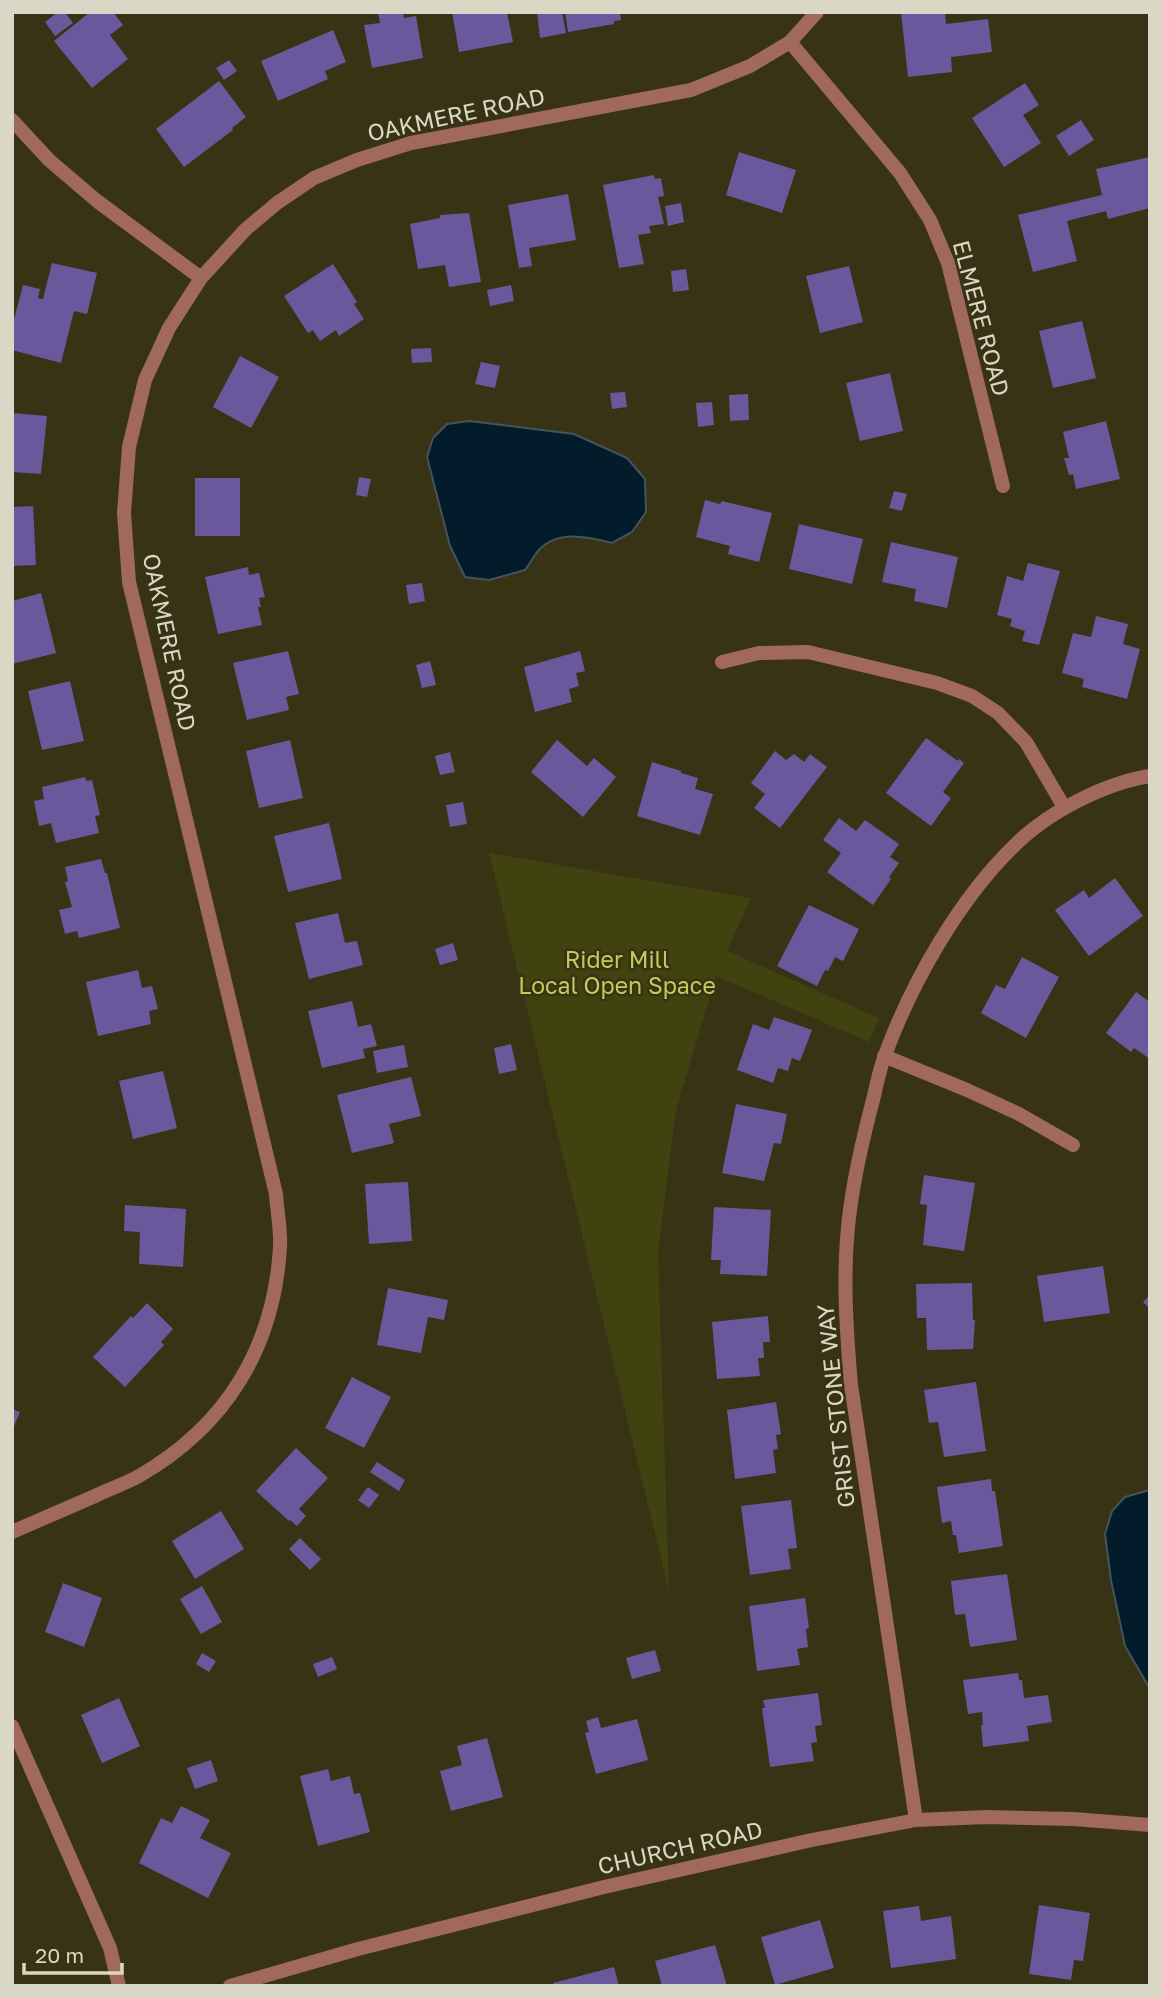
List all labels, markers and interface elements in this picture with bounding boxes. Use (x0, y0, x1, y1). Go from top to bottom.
street label: OAKMERE ROAD (365, 82, 547, 146)
street label: ELMERE ROAD (948, 237, 1016, 399)
street label: OAKMERE ROAD (138, 551, 202, 733)
park label: Rider Mill Local Open Space (518, 945, 716, 999)
street label: GRIST STONE WAY (810, 1302, 860, 1509)
street label: CHURCH ROAD (595, 1814, 765, 1880)
scale bar (24, 1932, 122, 1976)
text: 20 m (35, 1942, 84, 1968)

